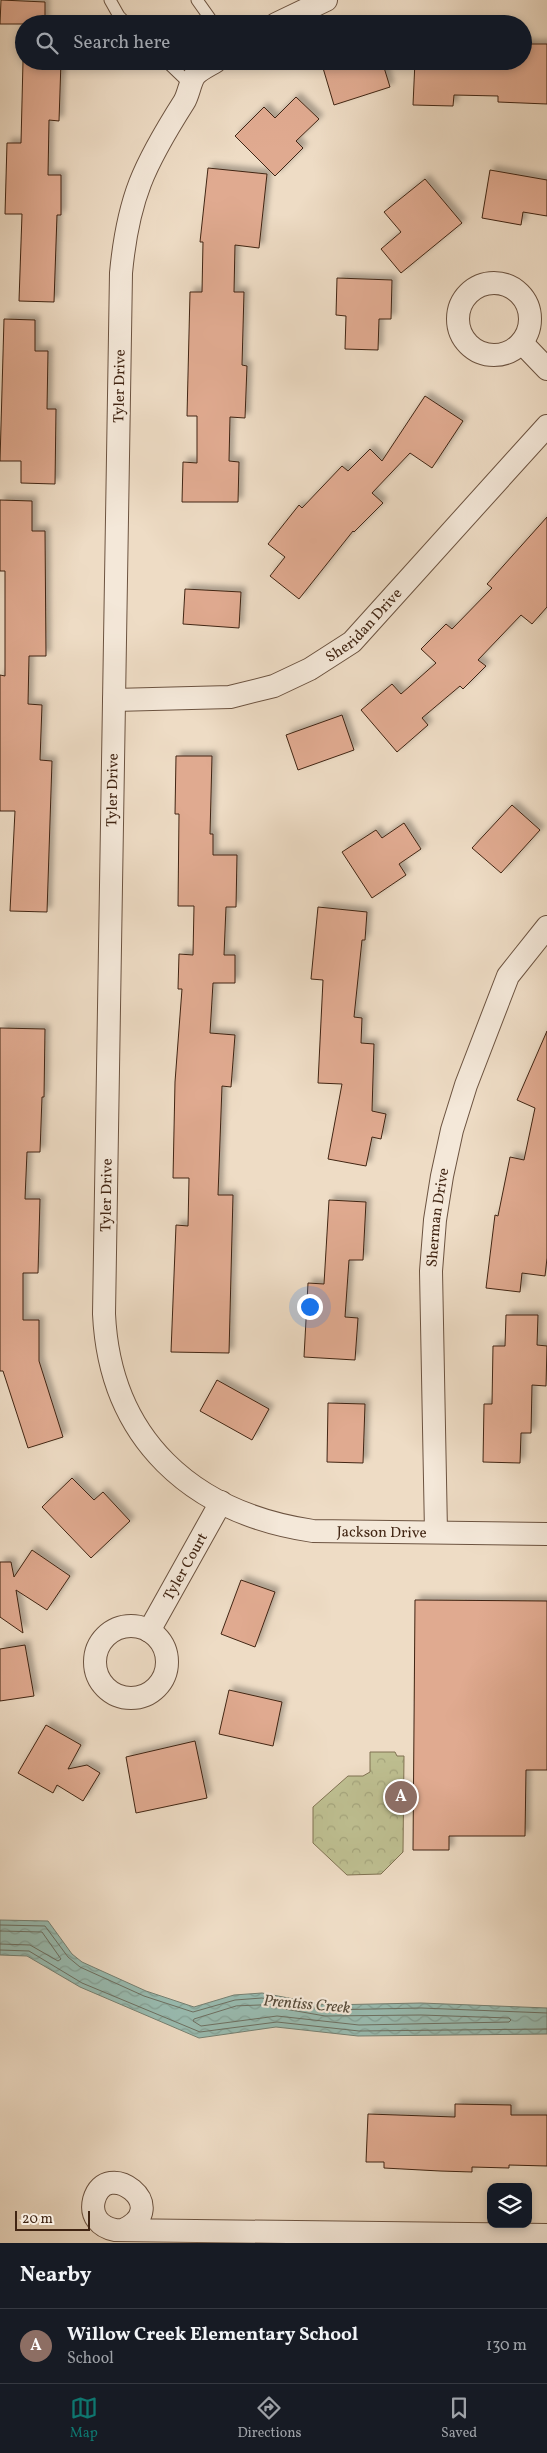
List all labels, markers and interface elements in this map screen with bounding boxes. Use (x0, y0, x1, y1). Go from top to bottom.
search box (15, 15, 532, 70)
icon: search (33, 29, 61, 57)
text: Search here (73, 30, 170, 56)
street label: Tyler Drive (109, 349, 132, 423)
street label: Sheridan Drive (322, 584, 408, 668)
street label: Tyler Drive (102, 753, 125, 827)
street label: Tyler Drive (96, 1158, 119, 1232)
street label: Sherman Drive (422, 1166, 455, 1268)
your location (297, 1294, 323, 1320)
street label: Jackson Drive (337, 1522, 427, 1544)
street label: Tyler Court (159, 1529, 214, 1605)
pin: A (385, 1778, 417, 1816)
water label: Prentiss Creek (262, 1990, 352, 2020)
map controls (487, 2183, 532, 2228)
button: layers (487, 2183, 532, 2228)
scale bar (15, 2208, 90, 2231)
text: 20 m (22, 2210, 53, 2229)
text: Nearby (20, 2261, 91, 2290)
text: Willow Creek Elementary School (67, 2322, 358, 2348)
text: A (30, 2335, 42, 2357)
text: 130 m (486, 2335, 527, 2357)
text: School (67, 2348, 114, 2370)
tab: Map (70, 2394, 98, 2443)
tab: Directions (237, 2394, 302, 2443)
tab: Saved (441, 2394, 477, 2443)

